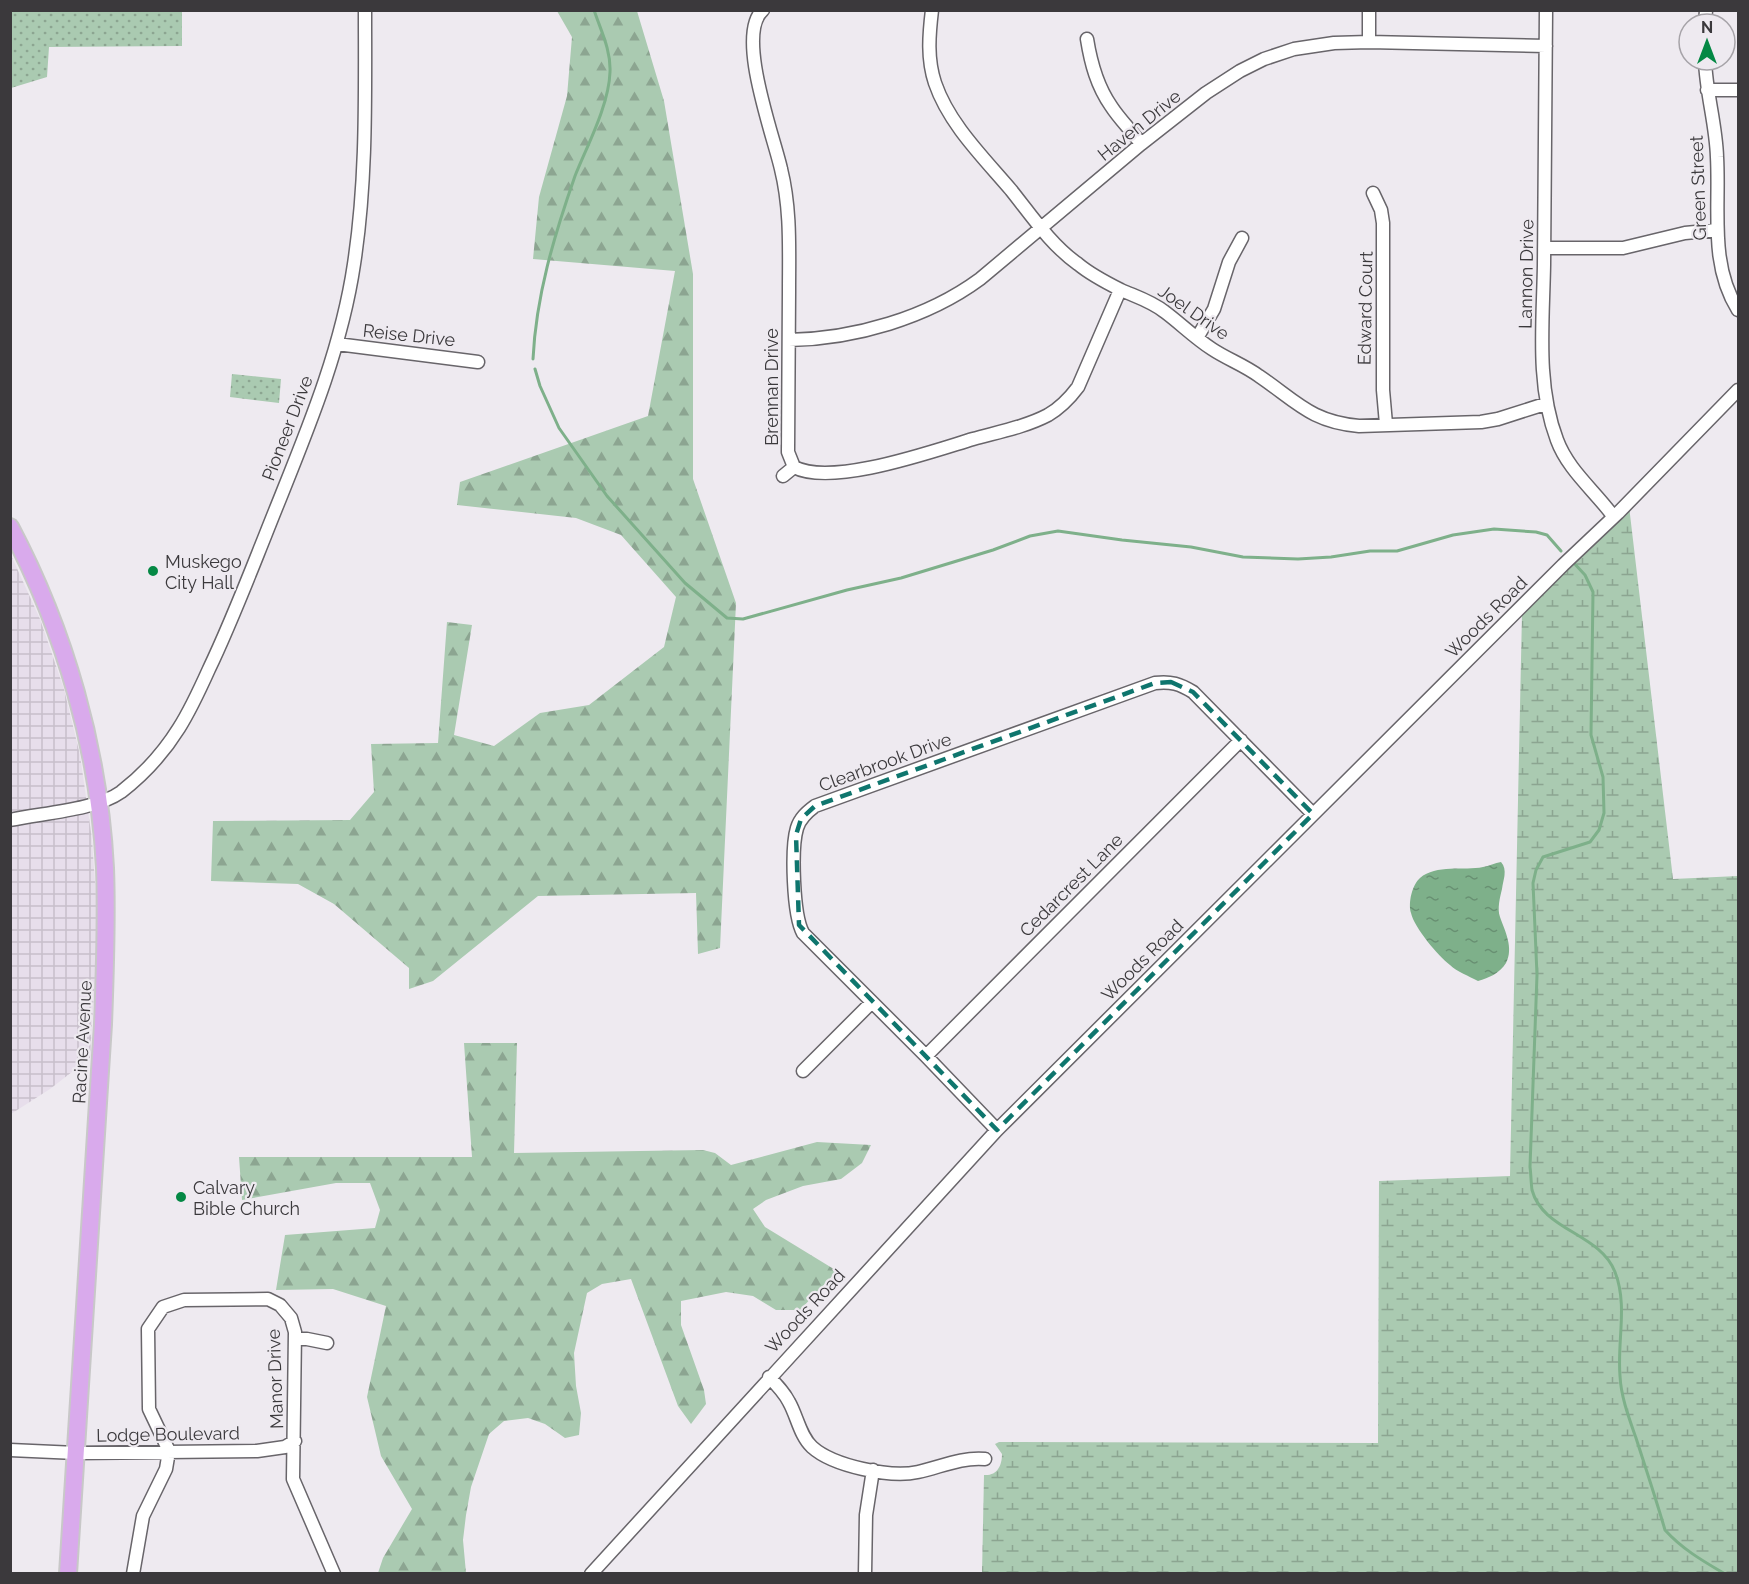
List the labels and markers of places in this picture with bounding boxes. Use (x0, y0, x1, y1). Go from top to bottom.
place label: Muskego City Hall (165, 551, 242, 593)
marker: Muskego City Hall (146, 564, 160, 578)
place label: Calvary Bible Church (193, 1177, 300, 1219)
marker: Calvary Bible Church (174, 1190, 188, 1204)

